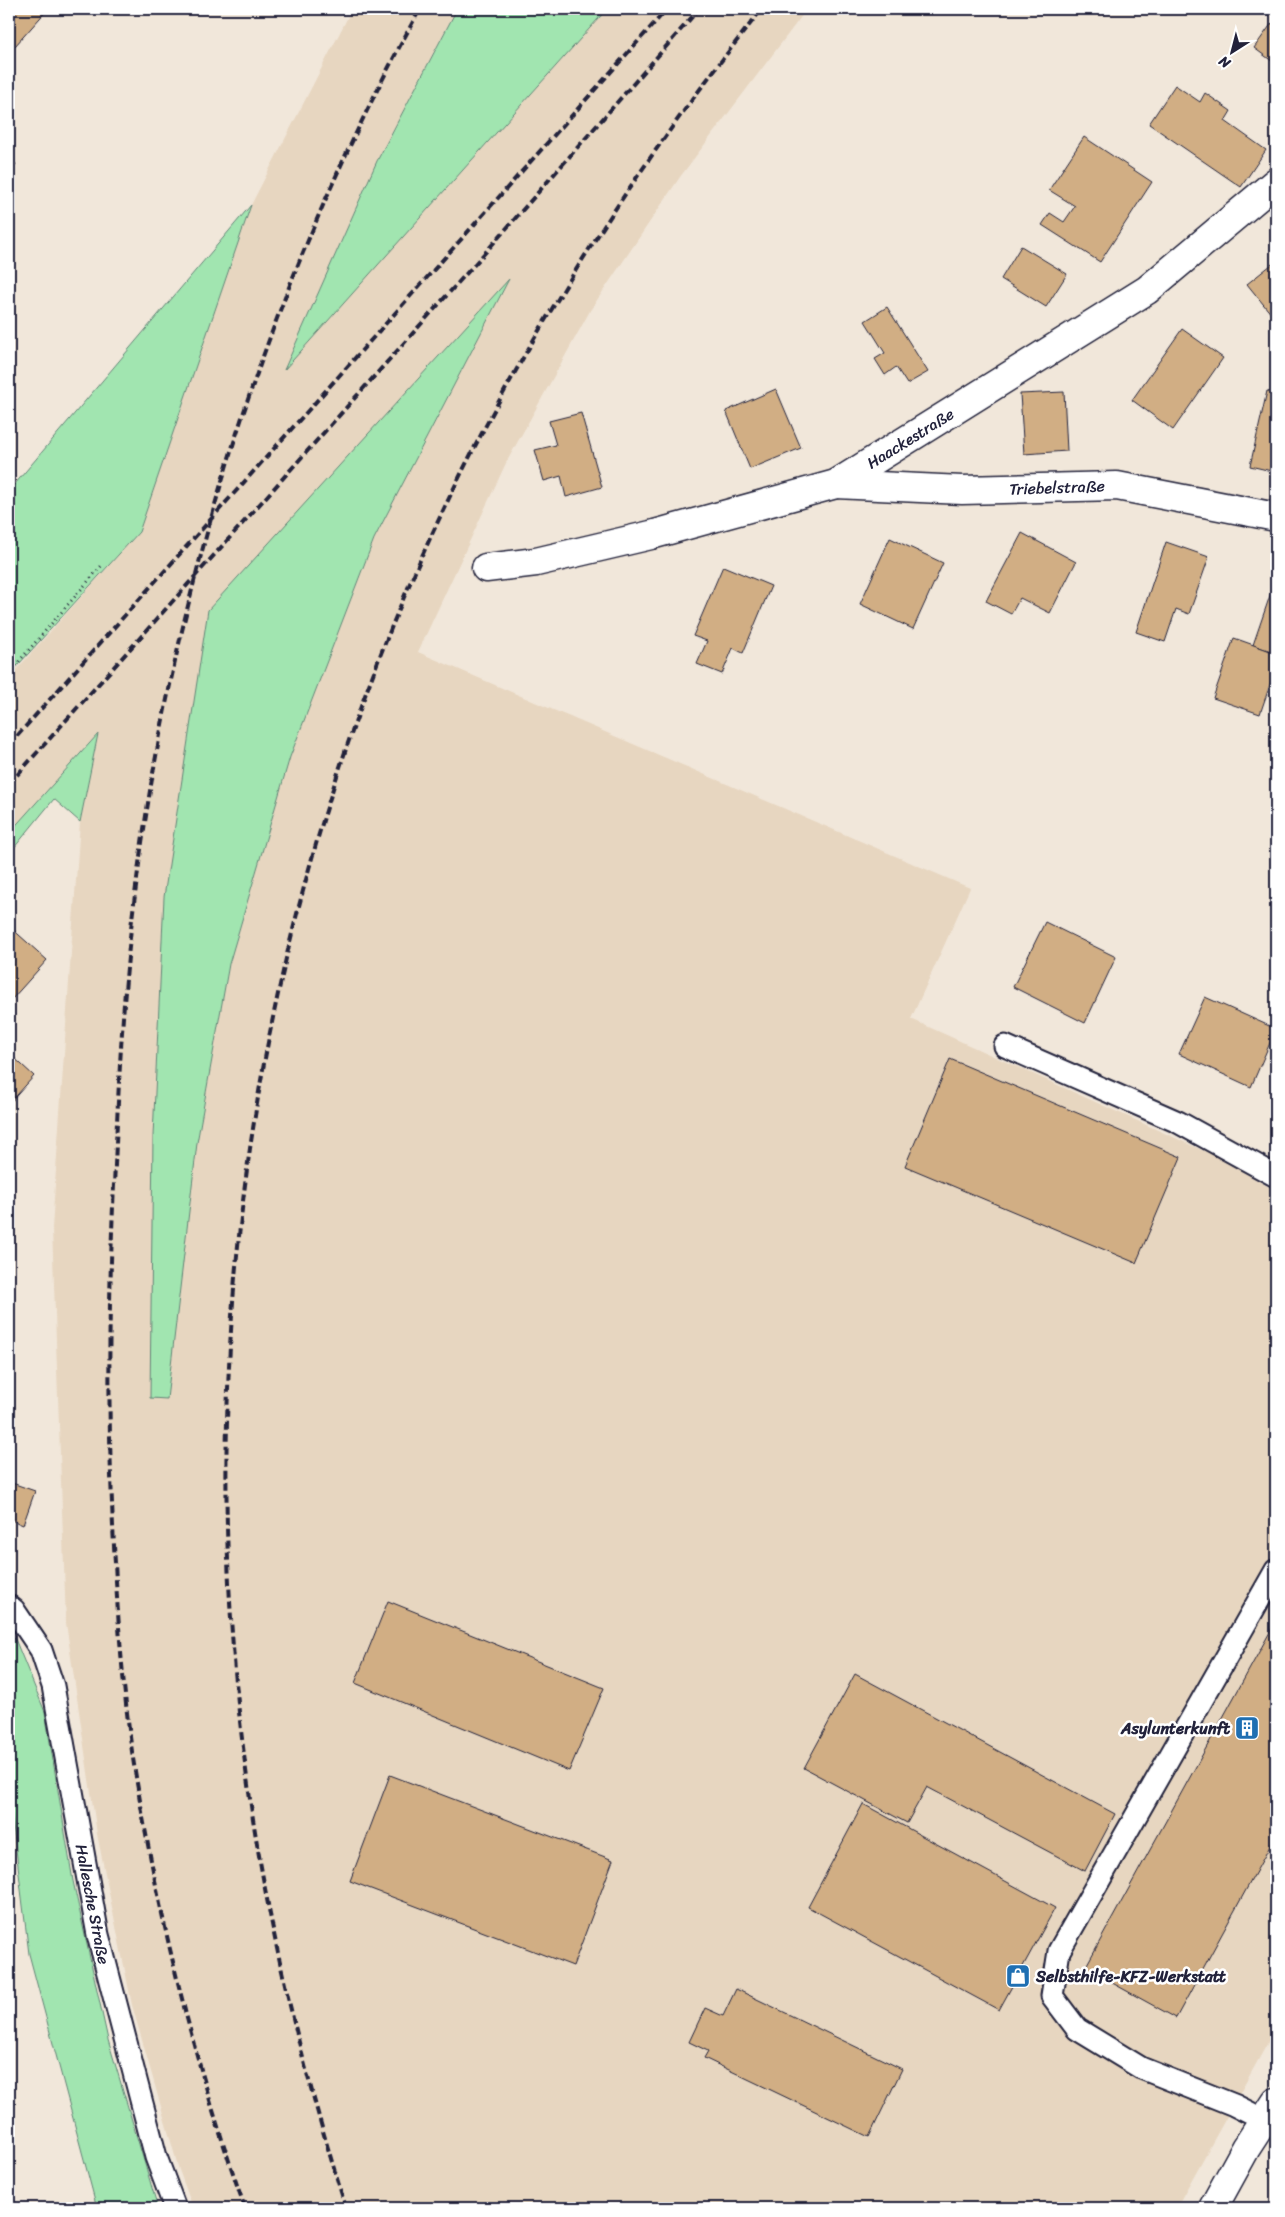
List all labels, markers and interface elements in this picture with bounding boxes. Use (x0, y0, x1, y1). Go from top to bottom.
north arrow (1208, 28, 1258, 78)
text: N (1213, 49, 1237, 76)
street label: Haackestraße (861, 400, 960, 477)
street label: Triebelstraße (1009, 471, 1105, 504)
place label: Asylunterkunft (1120, 1714, 1231, 1743)
building icon: Asylunterkunft (1234, 1715, 1260, 1741)
street label: Hallesche Straße (67, 1842, 118, 1967)
place label: Selbsthilfe-KFZ-Werkstatt (1035, 1962, 1227, 1991)
shop icon: Selbsthilfe-KFZ-Werkstatt (1005, 1963, 1031, 1989)

